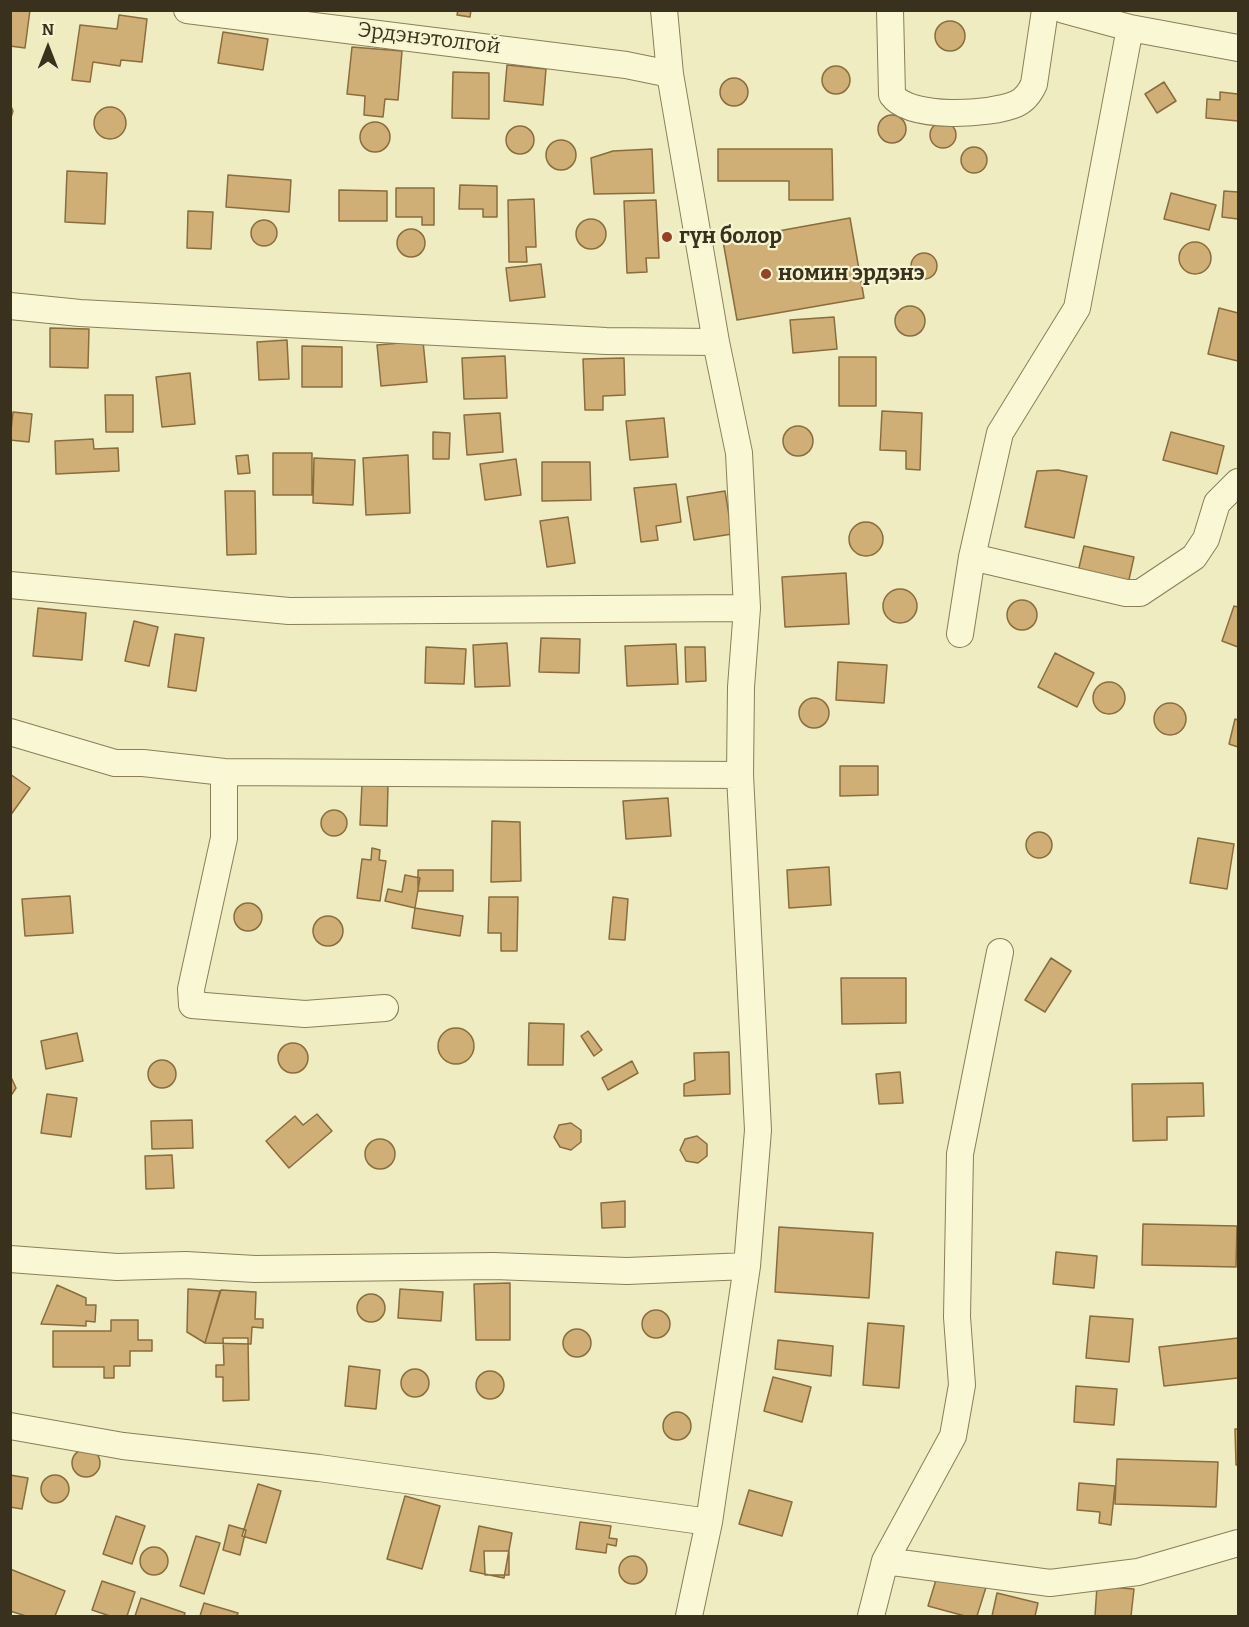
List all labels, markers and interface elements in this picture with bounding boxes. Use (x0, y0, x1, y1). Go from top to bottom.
north arrow (18, 18, 78, 78)
street label: Эрдэнэтолгой (356, 18, 502, 60)
text: N (42, 20, 54, 39)
place label: гүн болор (679, 224, 782, 250)
marker: гүн болор (660, 230, 674, 244)
place label: номин эрдэнэ (778, 261, 925, 287)
marker: номин эрдэнэ (759, 267, 773, 281)

